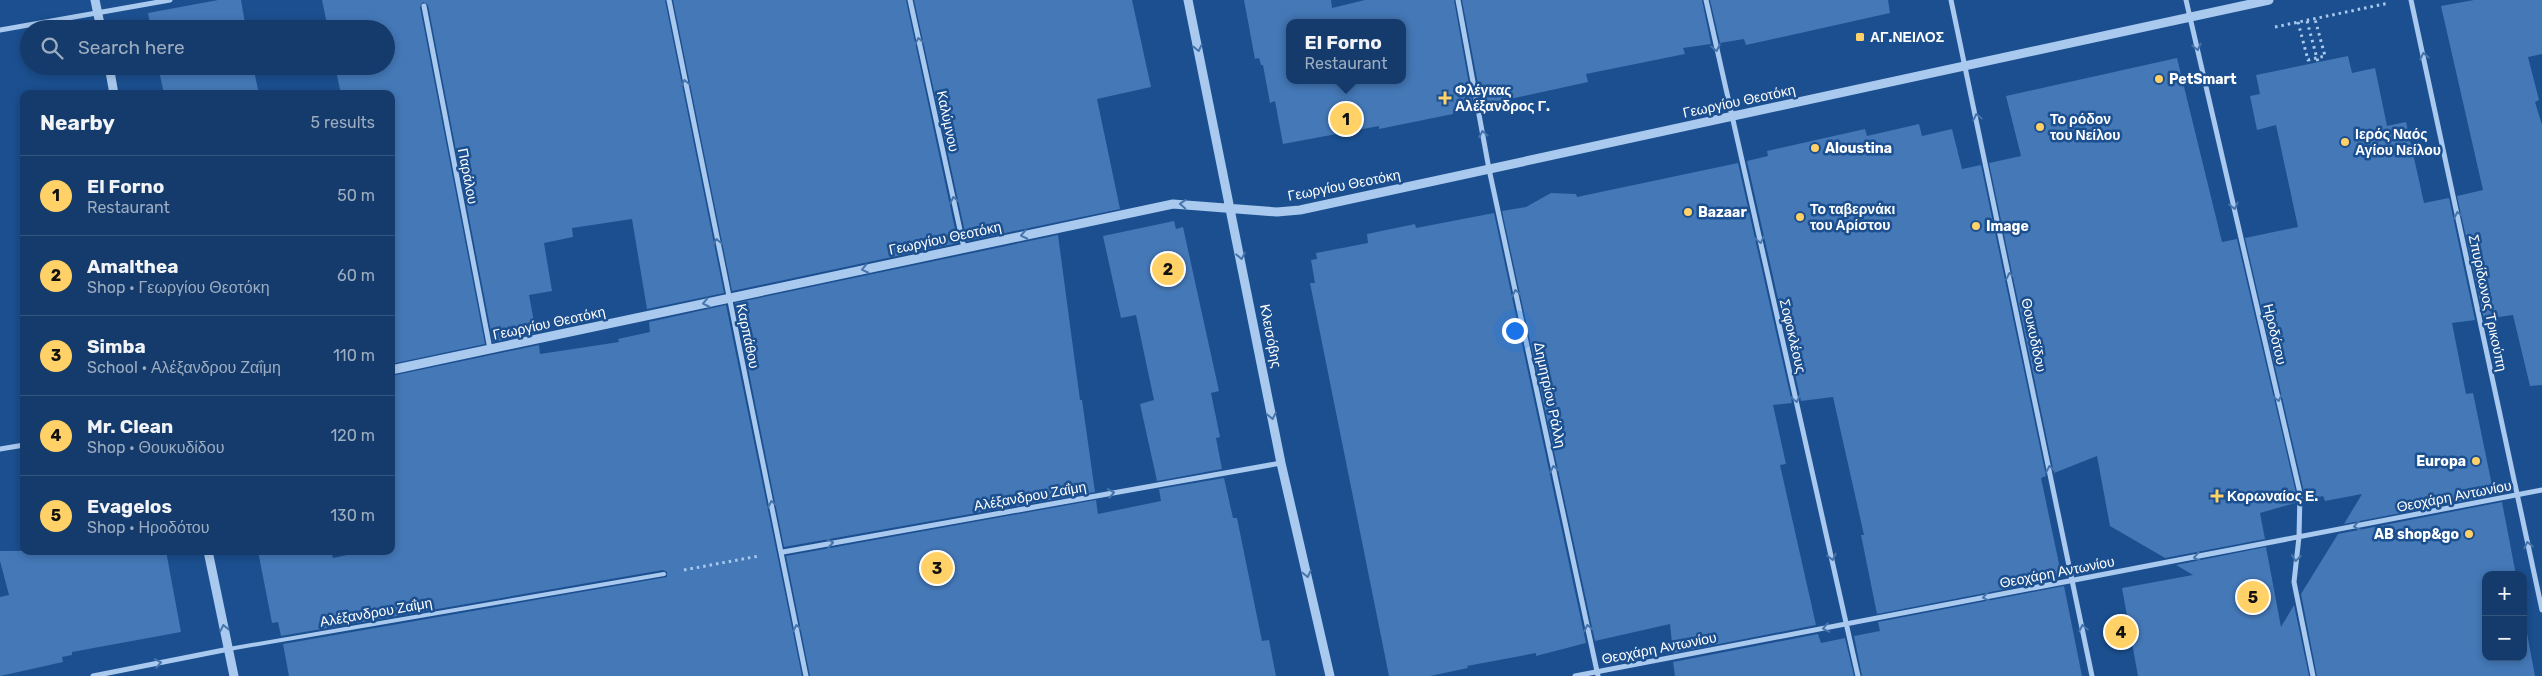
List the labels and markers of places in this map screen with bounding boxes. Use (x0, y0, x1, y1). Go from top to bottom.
place label: ΑΓ.ΝΕΙΛΟΣ (1870, 29, 1944, 46)
marker: ΑΓ.ΝΕΙΛΟΣ (1854, 31, 1866, 43)
place label: PetSmart (2169, 71, 2237, 88)
marker: PetSmart (2153, 73, 2165, 85)
place label: Φλέγκας Αλέξανδρος Γ. (1455, 82, 1550, 115)
marker: Φλέγκας Αλέξανδρος Γ. (1439, 92, 1451, 104)
pin: 1 (1330, 100, 1362, 138)
place label: Το ρόδον του Νείλου (2050, 111, 2121, 144)
marker: Το ρόδον του Νείλου (2034, 121, 2046, 133)
place label: Ιερός Ναός Αγίου Νείλου (2355, 126, 2441, 159)
marker: Ιερός Ναός Αγίου Νείλου (2339, 136, 2351, 148)
place label: Aloustina (1825, 140, 1892, 157)
marker: Aloustina (1809, 142, 1821, 154)
place label: Το ταβερνάκι του Αρίστου (1810, 201, 1896, 234)
place label: Bazaar (1698, 204, 1747, 221)
marker: Bazaar (1682, 206, 1694, 218)
marker: Το ταβερνάκι του Αρίστου (1794, 211, 1806, 223)
place label: Image (1986, 218, 2029, 235)
marker: Image (1970, 220, 1982, 232)
pin: 2 (1152, 250, 1184, 288)
place label: Europa (2416, 453, 2466, 470)
marker: Europa (2470, 455, 2482, 467)
place label: Κορωναίος Ε. (2227, 488, 2318, 505)
marker: Κορωναίος Ε. (2211, 490, 2223, 502)
place label: AB shop&go (2374, 526, 2459, 543)
marker: AB shop&go (2463, 528, 2475, 540)
pin: 3 (921, 549, 953, 587)
pin: 5 (2237, 578, 2269, 616)
pin: 4 (2105, 613, 2137, 651)

